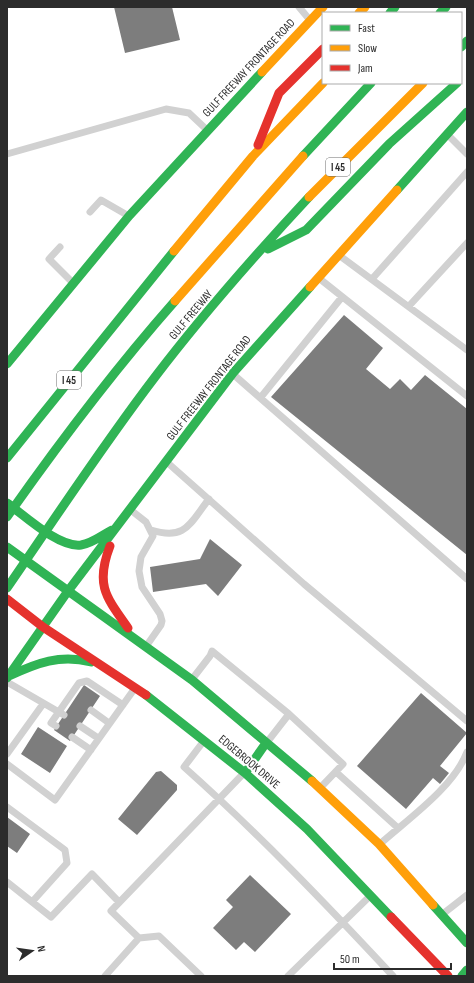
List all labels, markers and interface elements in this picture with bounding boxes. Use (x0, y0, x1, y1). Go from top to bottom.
legend (322, 12, 462, 84)
street label: GULF FREEWAY FRONTAGE ROAD (199, 16, 299, 120)
text: Fast (358, 21, 375, 36)
text: Slow (358, 41, 377, 56)
text: Jam (357, 61, 373, 76)
road number: I 45 (326, 158, 350, 176)
street label: GULF FREEWAY (166, 287, 216, 343)
street label: GULF FREEWAY FRONTAGE ROAD (163, 332, 255, 443)
road number: I 45 (57, 371, 81, 389)
street label: EDGEBROOK DRIVE (215, 732, 283, 792)
north arrow (12, 931, 52, 971)
text: N (34, 945, 48, 953)
scale bar (334, 945, 451, 971)
text: 50 m (340, 952, 360, 967)

